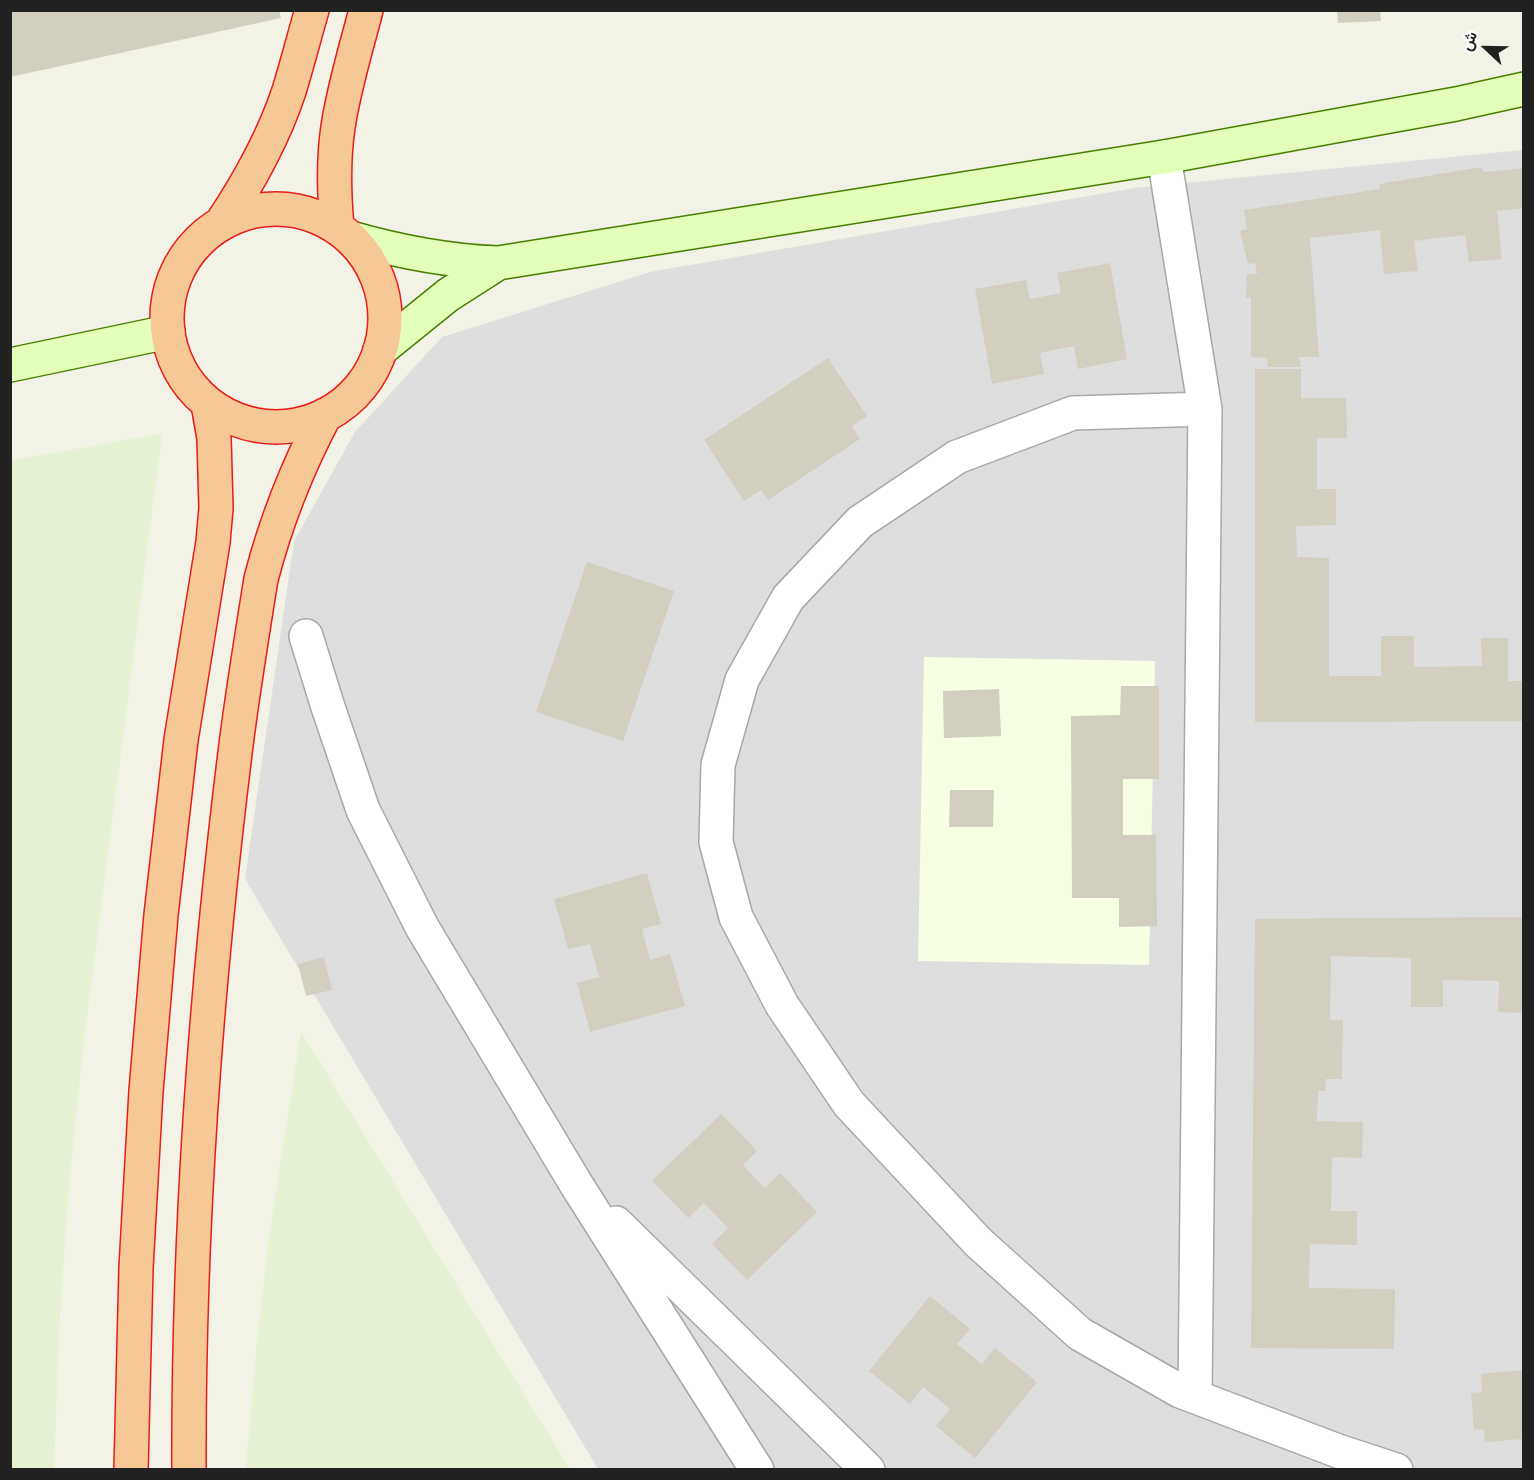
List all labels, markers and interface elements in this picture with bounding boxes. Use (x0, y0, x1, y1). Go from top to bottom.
north arrow (1456, 18, 1516, 78)
text: ش (1456, 29, 1481, 54)

